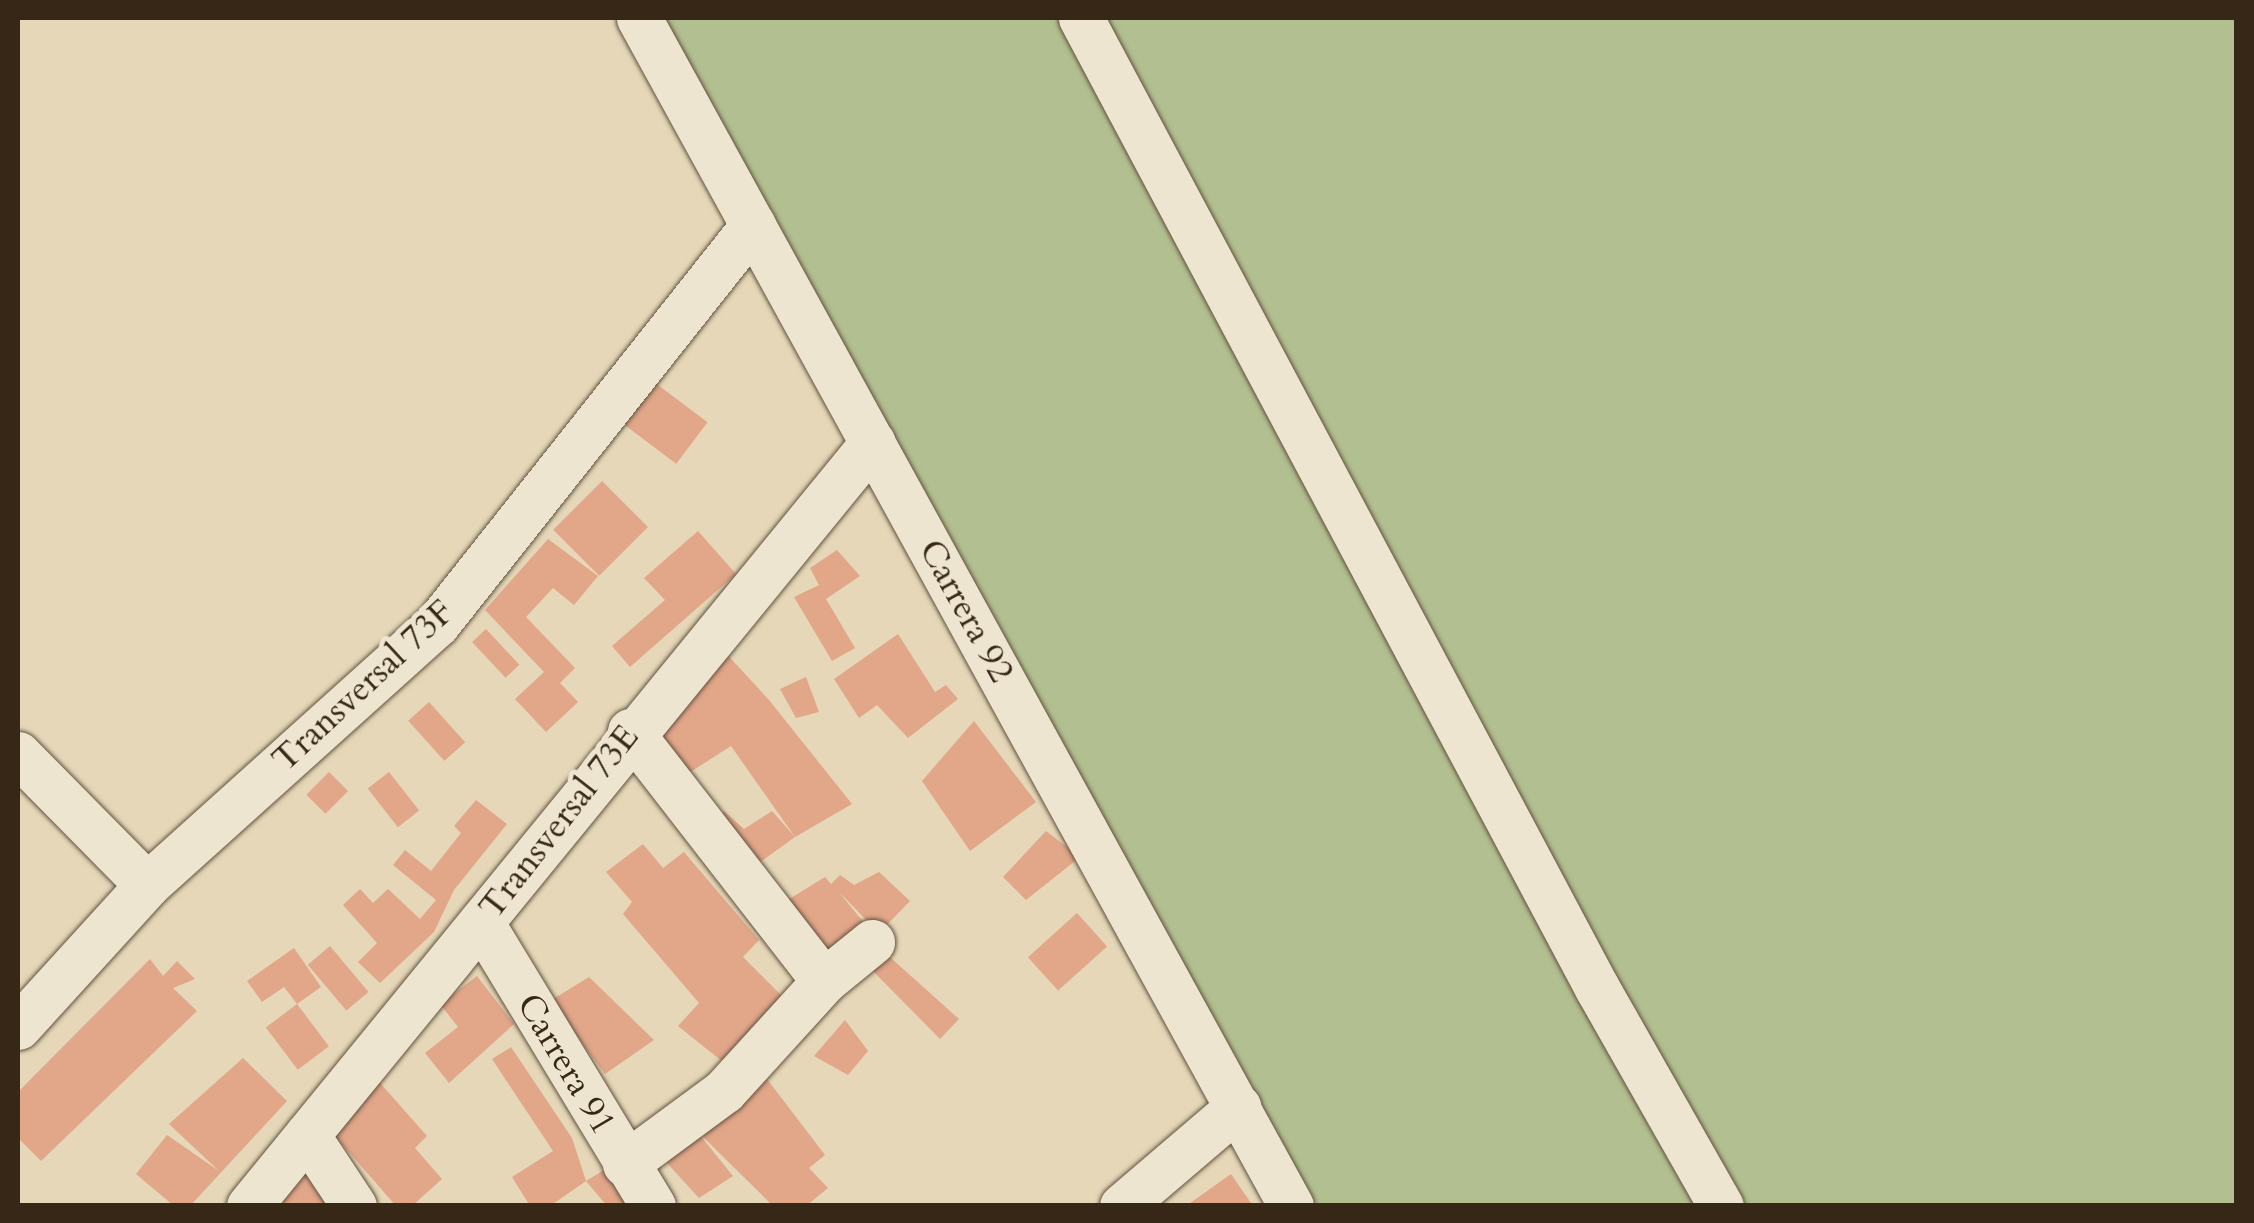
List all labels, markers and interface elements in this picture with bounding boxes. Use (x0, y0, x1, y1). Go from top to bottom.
street label: Carrera 92 (910, 532, 1022, 690)
street label: Transversal 73F (264, 591, 462, 781)
street label: Transversal 73E (470, 717, 648, 927)
street label: Carrera 91 (508, 986, 624, 1142)

